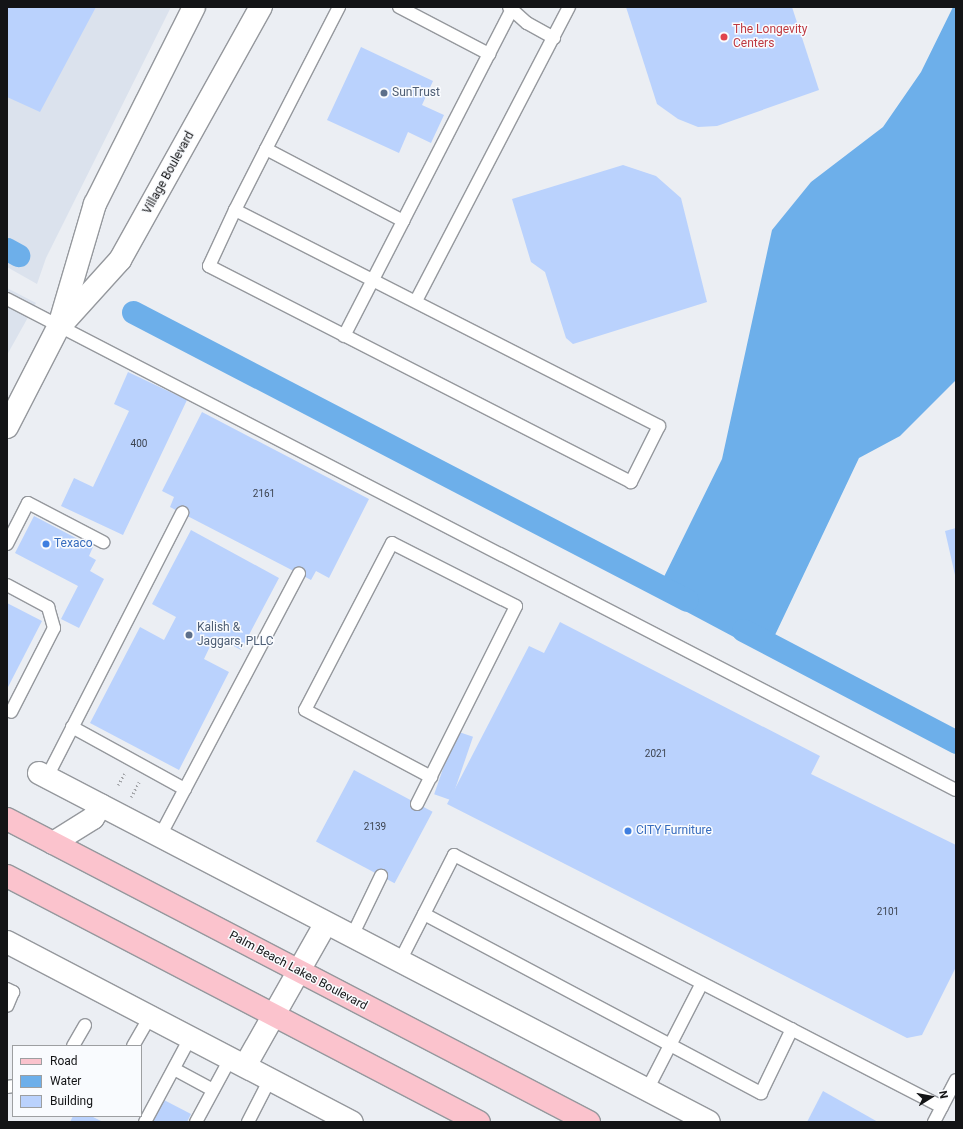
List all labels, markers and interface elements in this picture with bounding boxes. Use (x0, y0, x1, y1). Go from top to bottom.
place label: The Longevity Centers (733, 23, 807, 51)
marker: The Longevity Centers (718, 31, 730, 43)
place label: SunTrust (392, 86, 440, 100)
marker: SunTrust (379, 88, 389, 98)
street label: Village Boulevard (140, 129, 198, 217)
house number: 400 (131, 438, 147, 450)
house number: 2161 (253, 488, 275, 500)
place label: Texaco (54, 537, 93, 551)
marker: Texaco (41, 539, 51, 549)
place label: Kalish & Jaggars, PLLC (197, 621, 274, 649)
marker: Kalish & Jaggars, PLLC (184, 630, 194, 640)
house number: 2021 (645, 748, 667, 760)
house number: 2139 (364, 821, 386, 833)
place label: CITY Furniture (636, 824, 712, 838)
marker: CITY Furniture (623, 826, 633, 836)
house number: 2101 (877, 906, 899, 918)
street label: Palm Beach Lakes Boulevard (227, 928, 369, 1014)
legend (12, 1045, 142, 1117)
text: Road (50, 1054, 78, 1068)
text: Water (50, 1074, 81, 1088)
north arrow (911, 1077, 951, 1117)
text: N (936, 1090, 950, 1100)
text: Building (50, 1094, 93, 1108)

